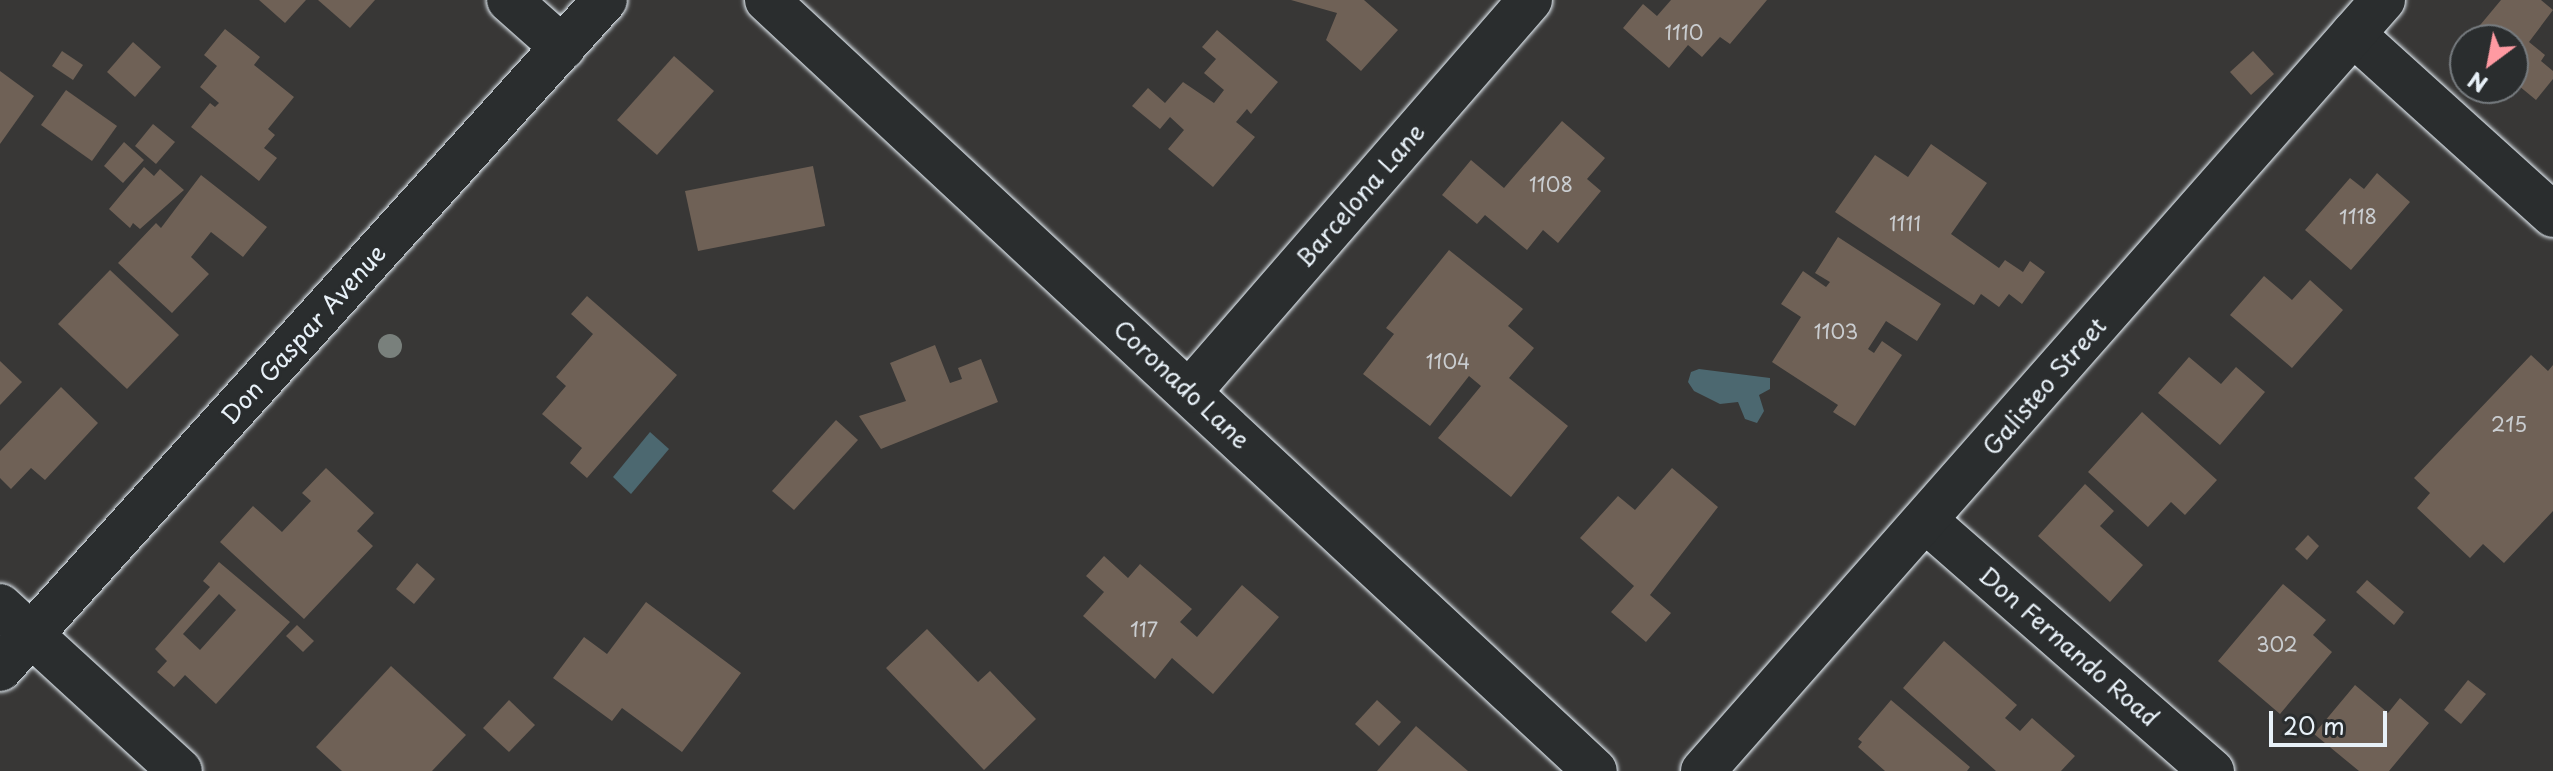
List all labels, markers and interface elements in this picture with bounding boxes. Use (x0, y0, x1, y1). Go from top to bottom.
house number: 1110 (1665, 20, 1703, 44)
north arrow (2449, 24, 2529, 104)
text: N (2461, 64, 2493, 102)
street label: Barcelona Lane (1290, 117, 1430, 273)
house number: 1108 (1529, 172, 1573, 196)
house number: 1118 (2339, 204, 2377, 228)
house number: 1111 (1889, 211, 1921, 235)
street label: Don Gaspar Avenue (215, 239, 391, 429)
street label: Galisteo Street (1976, 311, 2112, 461)
street label: Coronado Lane (1108, 314, 1256, 454)
house number: 1103 (1814, 319, 1858, 343)
house number: 1104 (1426, 349, 1470, 373)
house number: 215 (2491, 412, 2527, 436)
street label: Don Fernando Road (1973, 560, 2165, 732)
house number: 117 (1130, 617, 1158, 641)
house number: 302 (2256, 632, 2298, 656)
scale bar (2273, 695, 2391, 745)
text: 20 m (2283, 707, 2345, 743)

